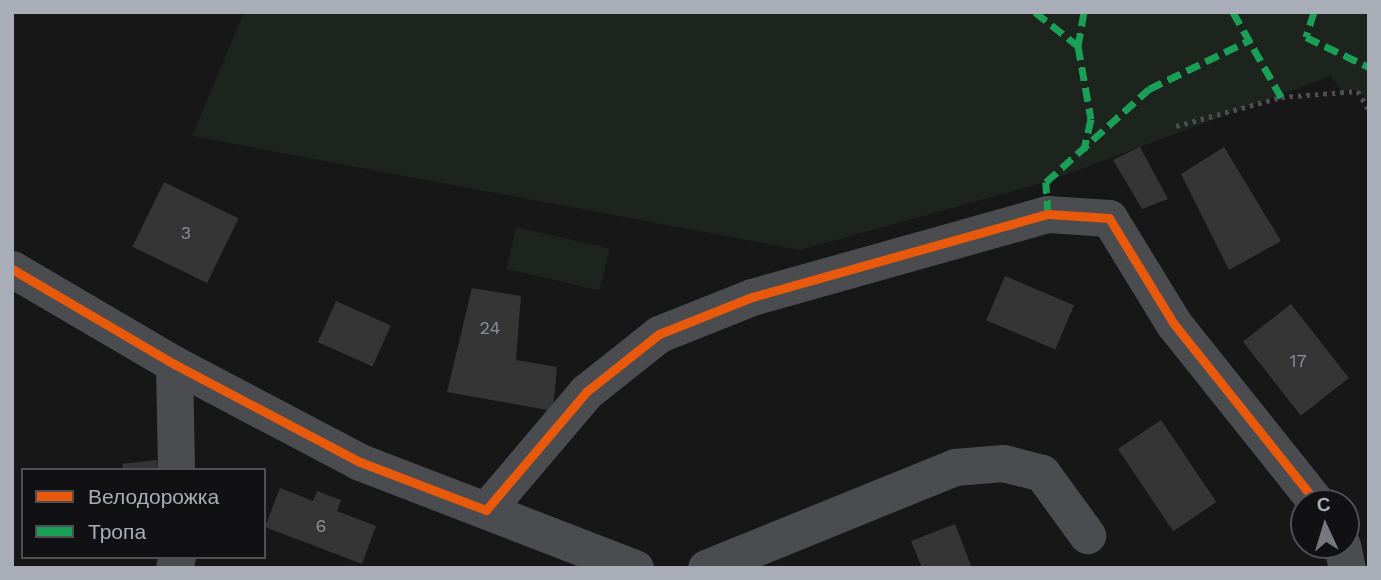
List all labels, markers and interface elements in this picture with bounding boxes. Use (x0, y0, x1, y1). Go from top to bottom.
house number: 3 (181, 222, 191, 244)
house number: 24 (480, 317, 500, 339)
house number: 17 (1289, 350, 1307, 372)
legend (21, 468, 266, 559)
text: Велодорожка (88, 484, 219, 509)
north arrow (1290, 489, 1360, 559)
text: С (1316, 493, 1331, 516)
house number: 6 (316, 515, 326, 537)
text: Тропа (88, 519, 146, 544)

